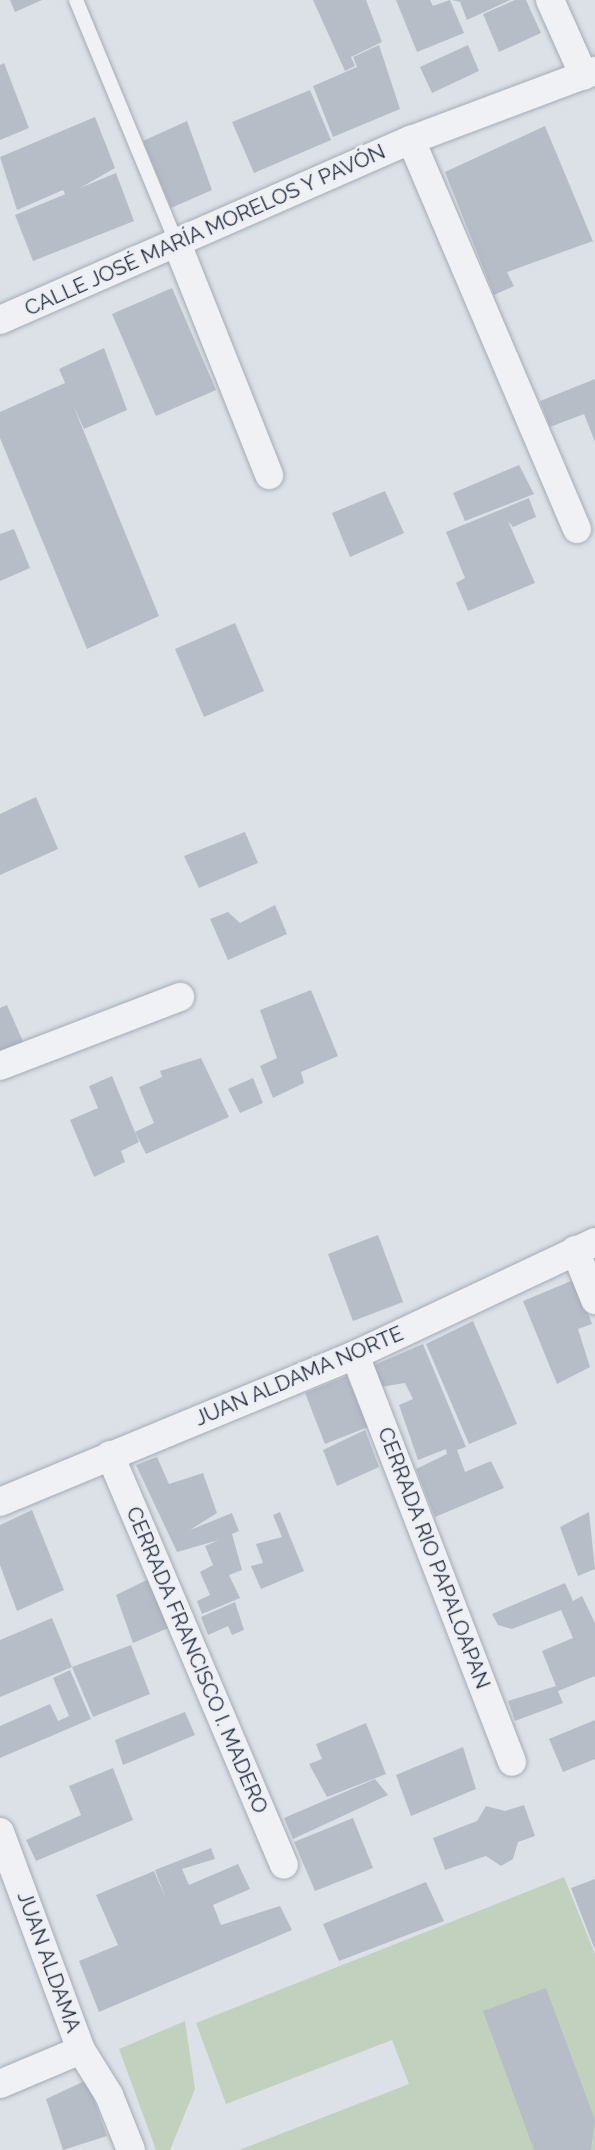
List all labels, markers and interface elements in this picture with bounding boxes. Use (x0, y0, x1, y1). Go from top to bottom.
street label: CALLE JOSÉ MARÍA MORELOS Y PAVÓN (20, 138, 390, 322)
street label: JUAN ALDAMA NORTE (190, 1320, 408, 1432)
street label: CERRADA RIO PAPALOAPAN (372, 1423, 496, 1693)
street label: CERRADA FRANCISCO I. MADERO (121, 1503, 273, 1817)
street label: JUAN ALDAMA (12, 1888, 86, 2036)

